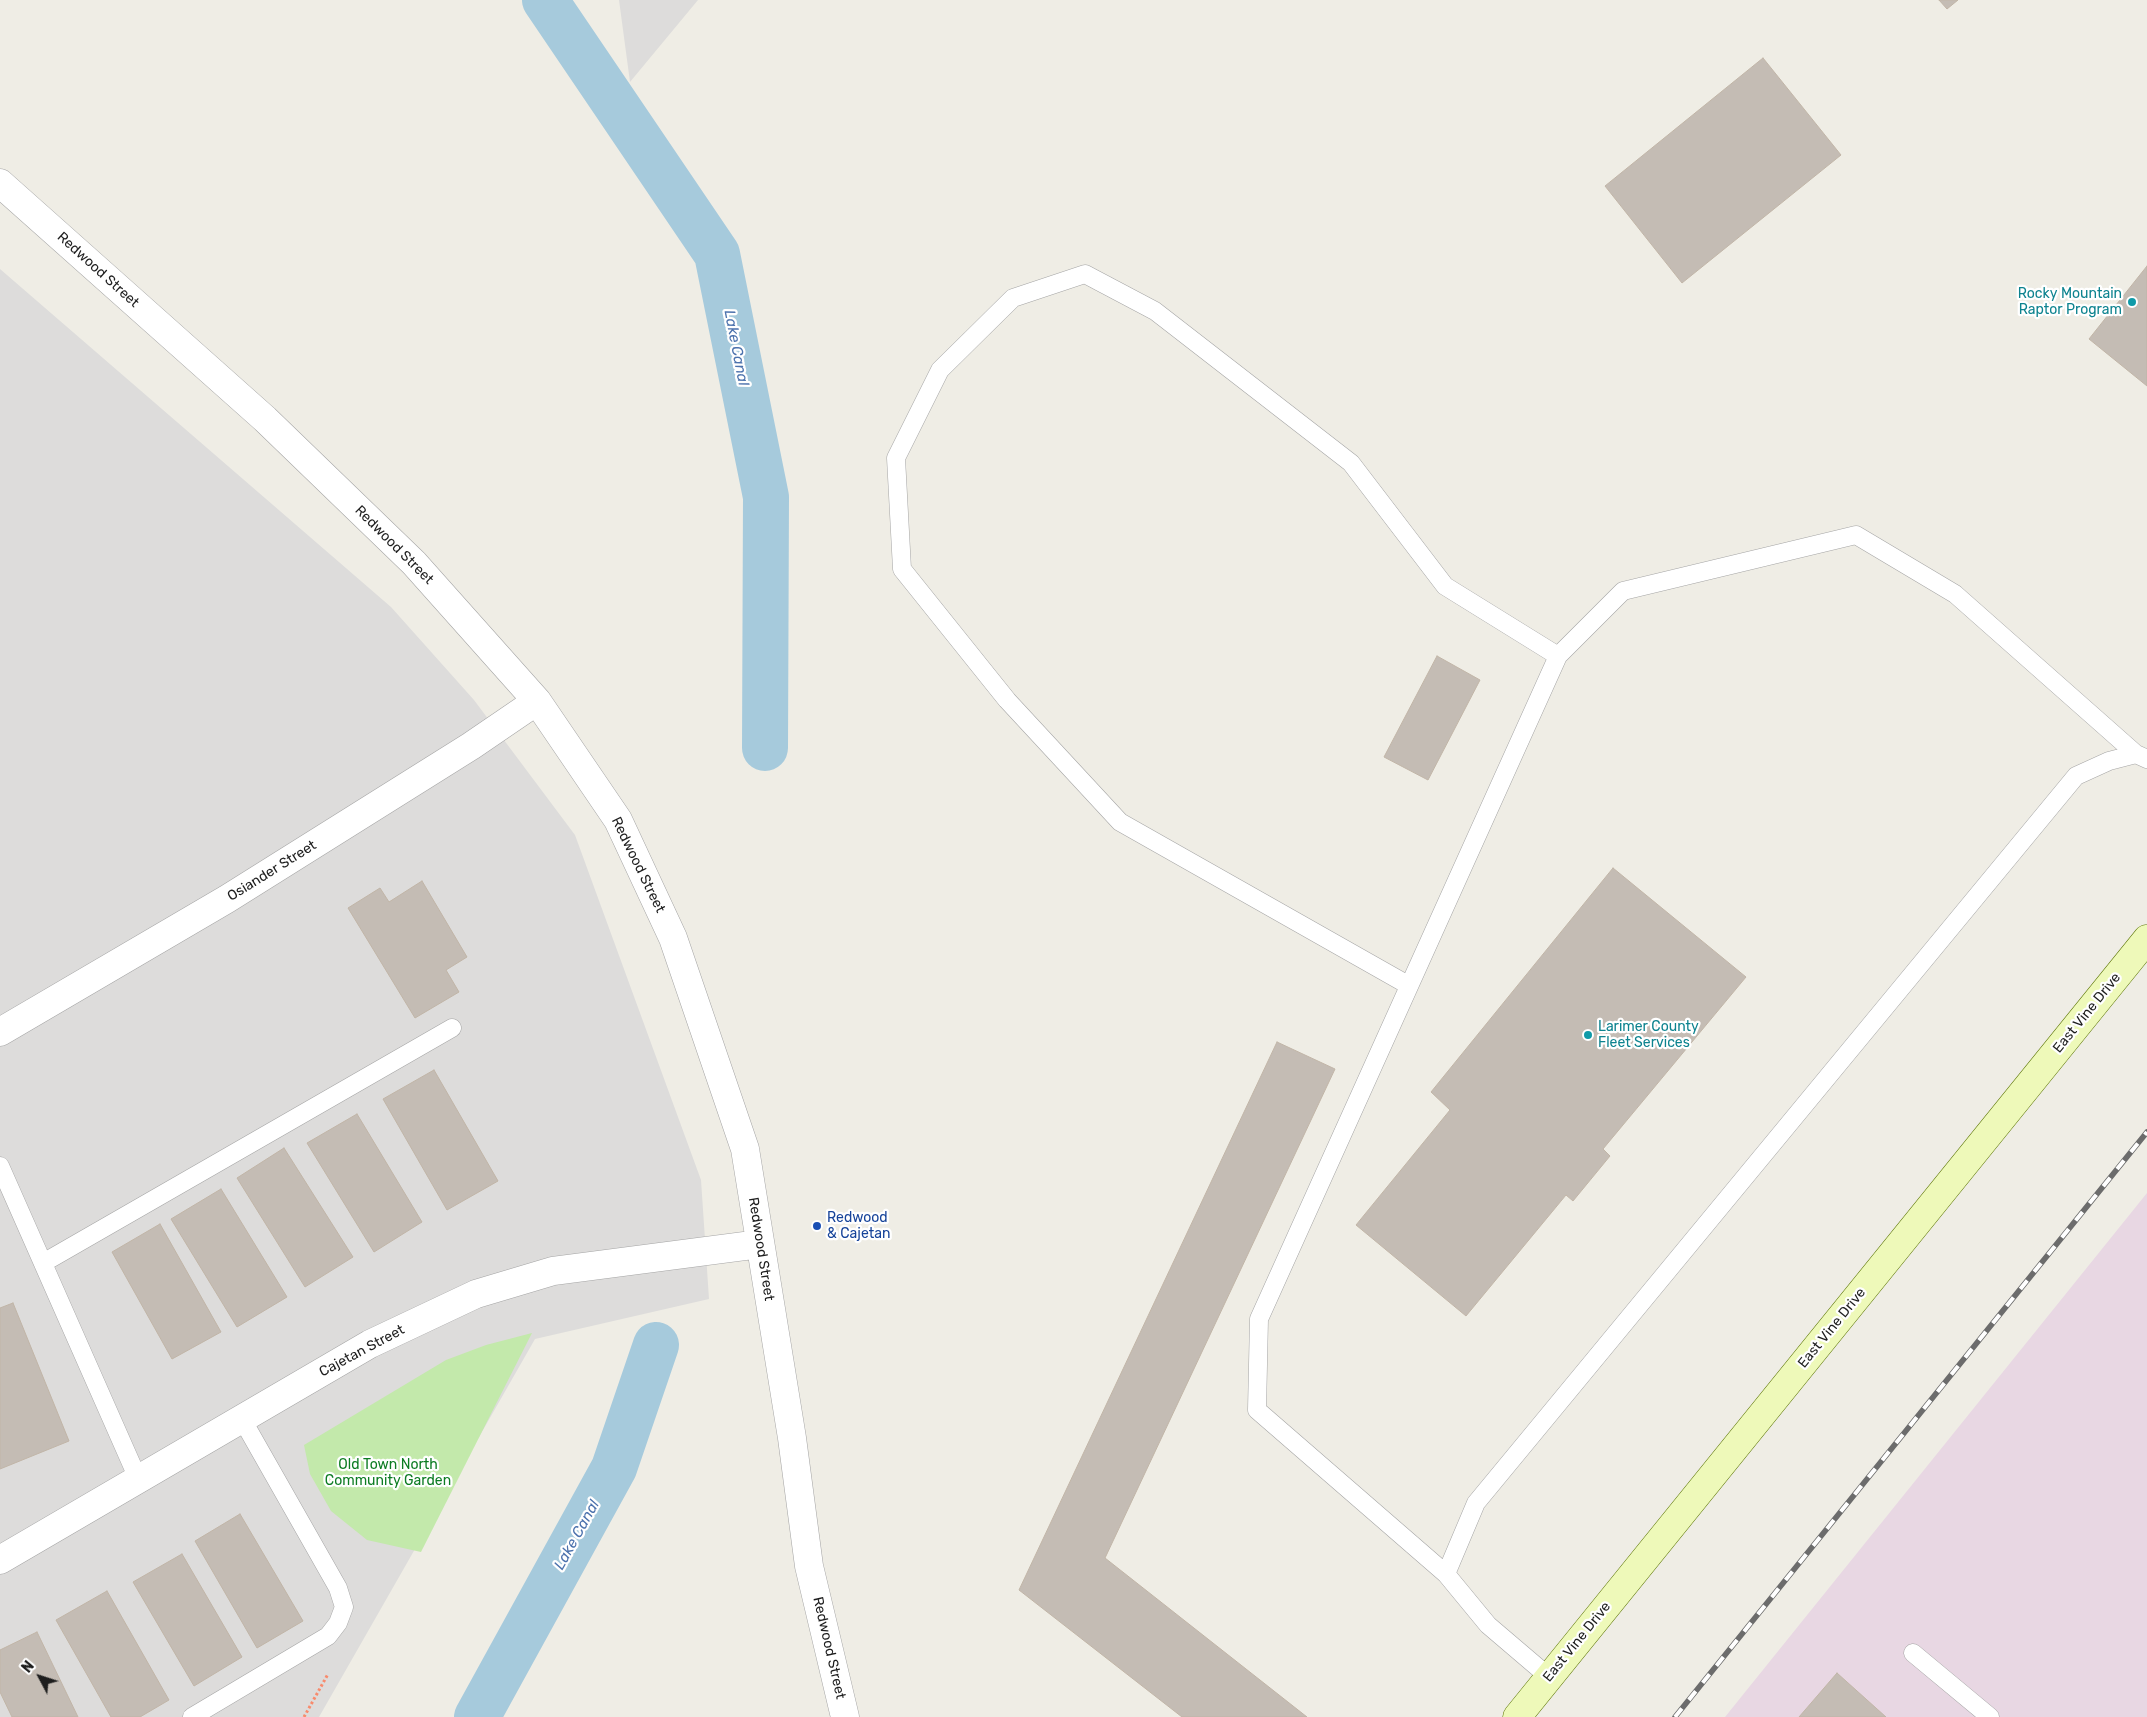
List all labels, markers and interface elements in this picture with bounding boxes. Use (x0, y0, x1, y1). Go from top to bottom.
street label: Redwood Street (54, 229, 142, 311)
place label: Rocky Mountain Raptor Program (2018, 286, 2122, 318)
marker: Rocky Mountain Raptor Program (2126, 296, 2138, 308)
water label: Lake Canal (720, 309, 752, 387)
street label: Redwood Street (351, 502, 437, 588)
street label: Redwood Street (608, 814, 668, 916)
street label: Osiander Street (224, 837, 320, 905)
street label: East Vine Drive (2050, 970, 2124, 1056)
place label: Larimer County Fleet Services (1598, 1019, 1699, 1052)
marker: Larimer County Fleet Services (1582, 1029, 1594, 1041)
street label: Redwood Street (745, 1196, 777, 1302)
place label: Redwood & Cajetan (827, 1210, 890, 1242)
marker: Redwood & Cajetan (811, 1220, 823, 1232)
street label: East Vine Drive (1795, 1285, 1869, 1371)
street label: Cajetan Street (316, 1321, 408, 1381)
park label: Old Town North Community Garden (325, 1457, 451, 1490)
water label: Lake Canal (550, 1497, 604, 1573)
street label: Redwood Street (809, 1595, 849, 1701)
street label: East Vine Drive (1540, 1599, 1614, 1685)
north arrow (15, 1652, 65, 1702)
text: N (18, 1658, 38, 1676)

